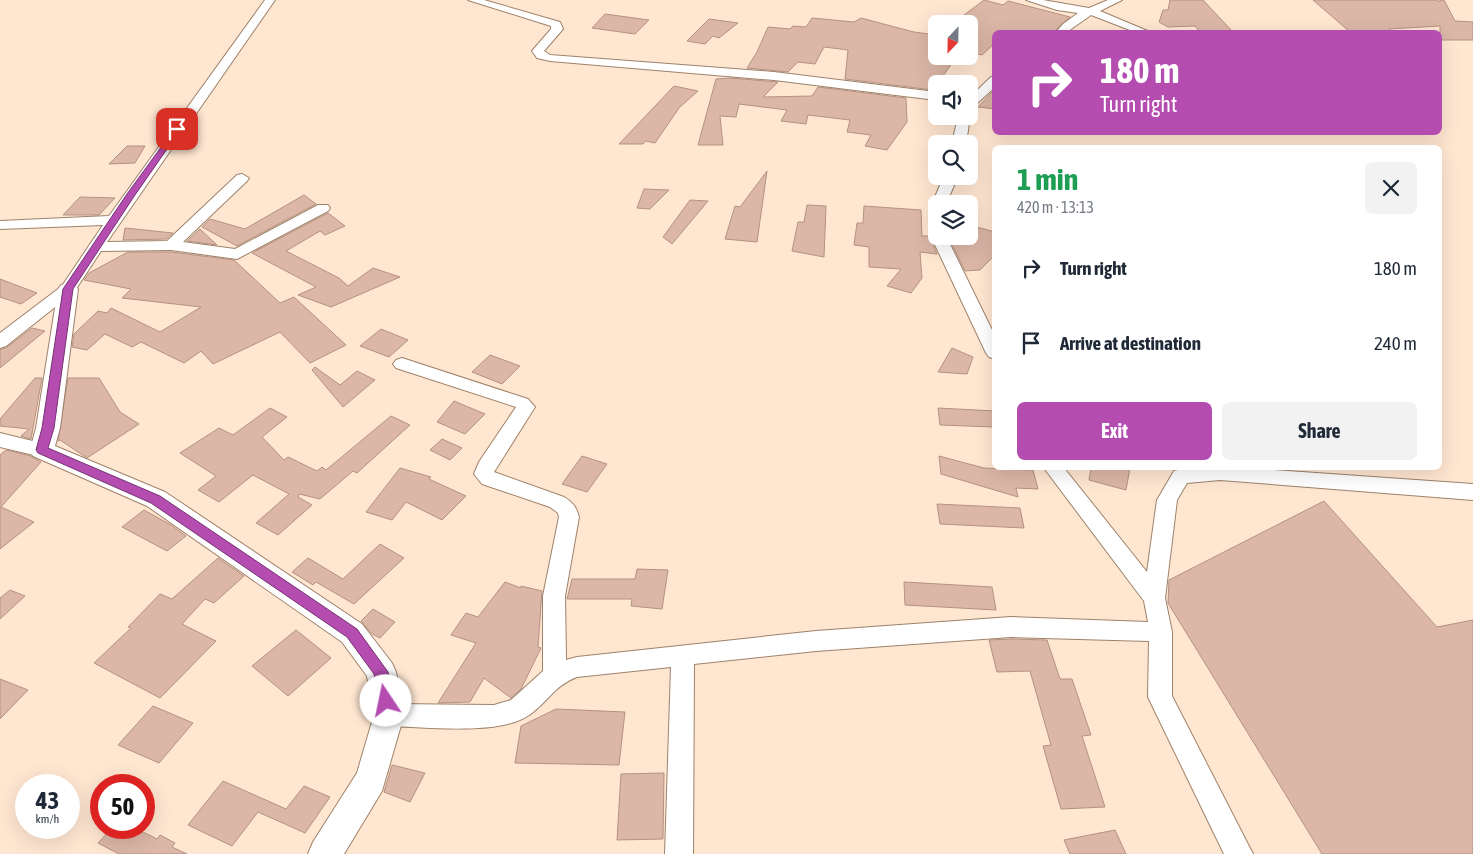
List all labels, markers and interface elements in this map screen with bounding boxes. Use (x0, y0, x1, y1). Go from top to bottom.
north arrow (928, 15, 978, 65)
map controls (928, 15, 978, 245)
icon: right (1017, 50, 1082, 115)
text: 180 m (1100, 50, 1179, 90)
button: sound (928, 75, 978, 125)
text: Turn right (1100, 91, 1177, 117)
pin (156, 108, 198, 150)
icon: arrive (163, 115, 191, 143)
button: search (928, 135, 978, 185)
text: 1 min (1017, 162, 1078, 196)
button: close (1365, 162, 1417, 214)
button: layers (928, 195, 978, 245)
text: 420 m · 13:13 (1017, 198, 1094, 216)
icon: right (1017, 254, 1045, 282)
text: Turn right (1060, 257, 1127, 279)
text: 180 m (1374, 257, 1417, 279)
icon: arrive (1017, 329, 1045, 357)
text: Arrive at destination (1060, 332, 1201, 354)
text: 240 m (1374, 332, 1417, 354)
button: Exit (1017, 402, 1212, 460)
button: Share (1222, 402, 1417, 460)
position arrow (359, 674, 411, 726)
speed limit sign: 50 (90, 774, 155, 839)
text: 43 (36, 786, 59, 814)
text: km/h (36, 812, 59, 826)

